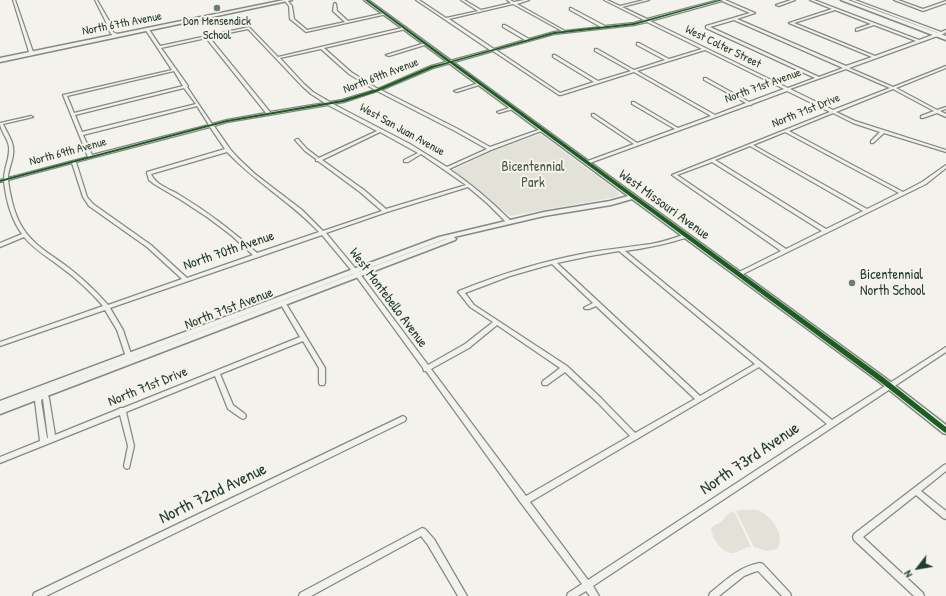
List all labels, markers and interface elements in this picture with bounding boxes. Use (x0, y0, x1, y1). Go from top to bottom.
marker: Don Mensendick School (212, 3, 222, 13)
street label: North 67th Avenue (81, 9, 163, 39)
place label: Don Mensendick School (183, 15, 251, 43)
street label: West Colter Street (683, 22, 763, 72)
street label: North 69th Avenue (341, 55, 421, 97)
street label: North 71st Avenue (723, 66, 803, 106)
street label: North 71st Drive (770, 91, 842, 131)
street label: West San Juan Avenue (357, 101, 447, 159)
street label: North 69th Avenue (28, 135, 108, 169)
park label: Bicentennial Park (502, 159, 564, 192)
street label: West Missouri Avenue (615, 166, 713, 244)
street label: North 70th Avenue (181, 228, 277, 274)
street label: West Montebello Avenue (345, 245, 431, 351)
place label: Bicentennial North School (860, 267, 925, 300)
marker: Bicentennial North School (847, 278, 857, 288)
street label: North 71st Avenue (182, 284, 276, 334)
street label: North 71st Drive (106, 363, 190, 411)
street label: North 73rd Avenue (696, 418, 804, 500)
street label: North 72nd Avenue (156, 459, 270, 529)
north arrow (898, 548, 938, 588)
text: N (900, 568, 915, 580)

